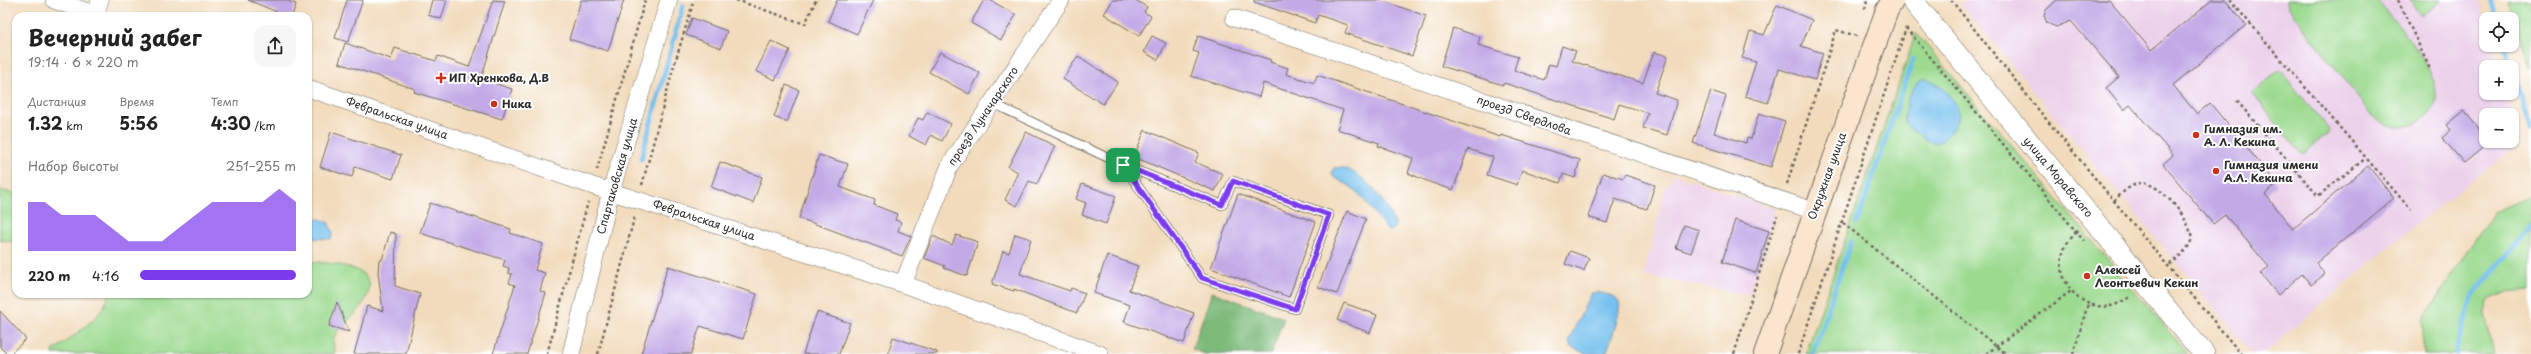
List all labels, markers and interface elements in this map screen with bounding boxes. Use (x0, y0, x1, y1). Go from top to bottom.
map controls (2479, 12, 2519, 148)
button: locate (2479, 12, 2519, 52)
text: Вечерний забег (28, 20, 202, 53)
button: share (254, 25, 296, 67)
text: 19:14 · 6 × 220 m (28, 52, 139, 71)
button: + (2479, 60, 2519, 100)
street label: проезд Луначарского (943, 63, 1022, 169)
place label: ИП Хренкова, Д.В (449, 69, 549, 86)
marker: ИП Хренкова, Д.В (436, 73, 446, 83)
street label: проезд Свердлова (1475, 90, 1574, 139)
street label: Февральская улица (344, 92, 451, 143)
text: Дистанция (28, 93, 86, 110)
text: Время (119, 93, 154, 110)
text: Темп (211, 93, 238, 110)
place label: Ника (502, 95, 532, 112)
marker: Ника (489, 99, 499, 109)
button: − (2479, 108, 2519, 148)
text: 1.32 (28, 110, 63, 136)
text: 5:56 (119, 110, 158, 136)
text: 4:30 (211, 110, 251, 136)
street label: Спартаковская улица (592, 116, 641, 236)
text: km (63, 117, 83, 134)
text: /km (251, 117, 276, 134)
place label: Гимназия им. А. Л. Кекина (2204, 120, 2282, 150)
street label: Окружная улица (1803, 130, 1850, 222)
marker: Гимназия им. А. Л. Кекина (2191, 130, 2201, 140)
street label: улица Моравского (2019, 133, 2097, 221)
pin (1106, 148, 1140, 182)
icon: arrive (1112, 154, 1134, 176)
text: Набор высоты (28, 156, 119, 175)
text: 251–255 m (226, 156, 296, 175)
place label: Гимназия имени А.Л. Кекина (2224, 156, 2319, 186)
marker: Гимназия имени А.Л. Кекина (2211, 166, 2221, 176)
street label: Февральская улица (651, 195, 758, 244)
place label: Алексей Леонтьевич Кекин (2095, 261, 2198, 291)
text: 220 m (28, 266, 70, 285)
text: 4:16 (92, 266, 119, 285)
marker: Алексей Леонтьевич Кекин (2082, 271, 2092, 281)

